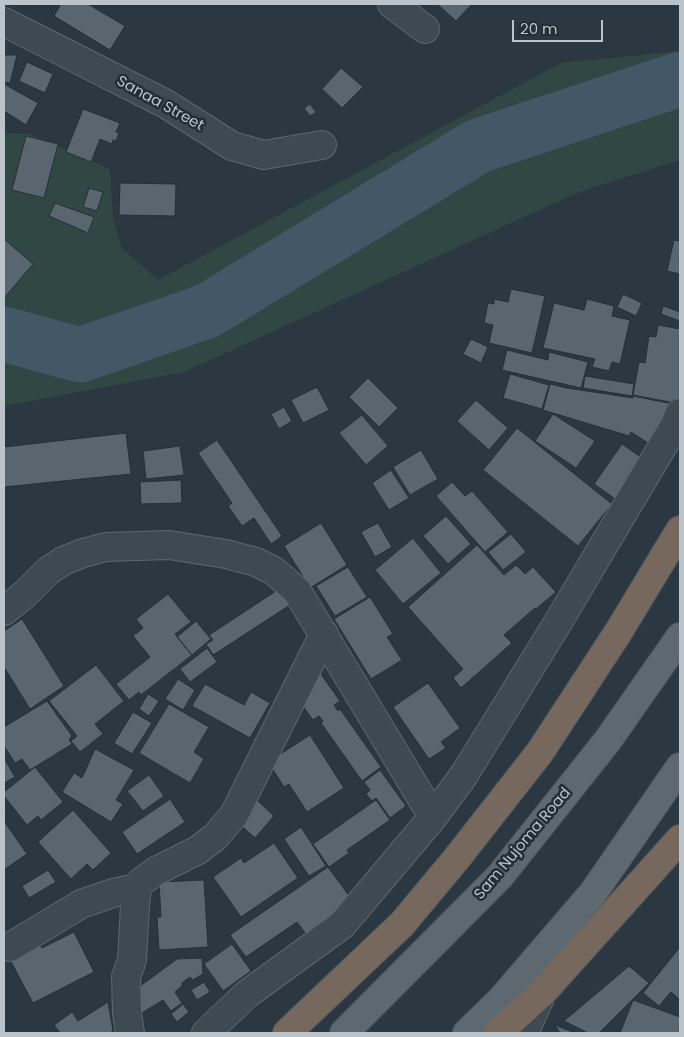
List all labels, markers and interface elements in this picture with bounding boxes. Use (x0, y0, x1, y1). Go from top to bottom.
scale bar (514, 10, 605, 42)
text: 20 m (520, 18, 558, 39)
street label: Sanaa Street (113, 73, 207, 135)
street label: Sam Nujoma Road (471, 784, 575, 904)

